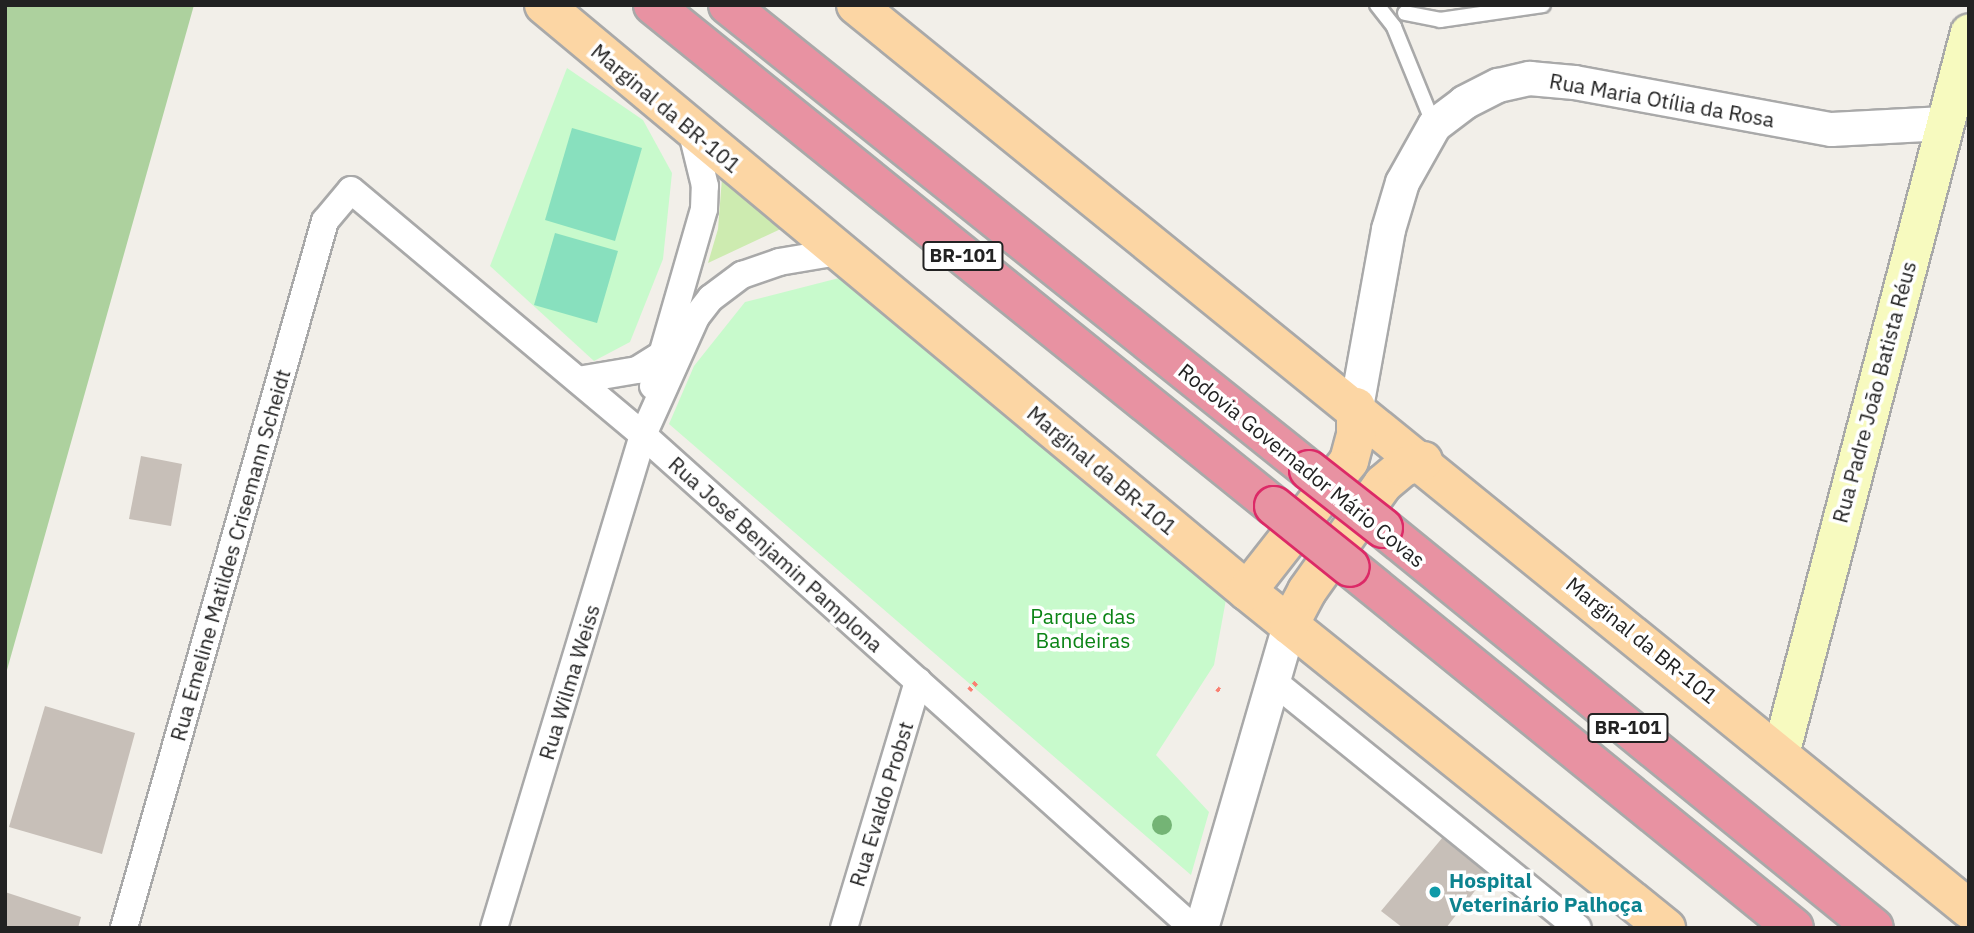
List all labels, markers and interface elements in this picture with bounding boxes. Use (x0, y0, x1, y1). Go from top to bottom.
street label: Marginal da BR-101 (586, 38, 746, 178)
street label: Rua Maria Otília da Rosa (1547, 68, 1777, 132)
road number: BR-101 (921, 240, 1005, 272)
street label: Rua Padre João Batista Réus (1827, 258, 1921, 526)
street label: Rodovia Governador Mário Covas (1174, 358, 1430, 572)
street label: Rua Emeline Matildes Crisemann Scheidt (165, 366, 295, 744)
street label: Marginal da BR-101 (1022, 400, 1182, 540)
street label: Rua José Benjamin Pamplona (664, 451, 888, 657)
street label: Marginal da BR-101 (1561, 571, 1723, 709)
street label: Rua Wilma Weiss (533, 601, 605, 763)
park label: Parque das Bandeiras (1030, 603, 1136, 653)
road number: BR-101 (1586, 712, 1670, 744)
street label: Rua Evaldo Probst (844, 718, 918, 890)
place label: Hospital Veterinário Palhoça (1449, 867, 1643, 917)
marker: Hospital Veterinário Palhoça (1427, 884, 1443, 900)

